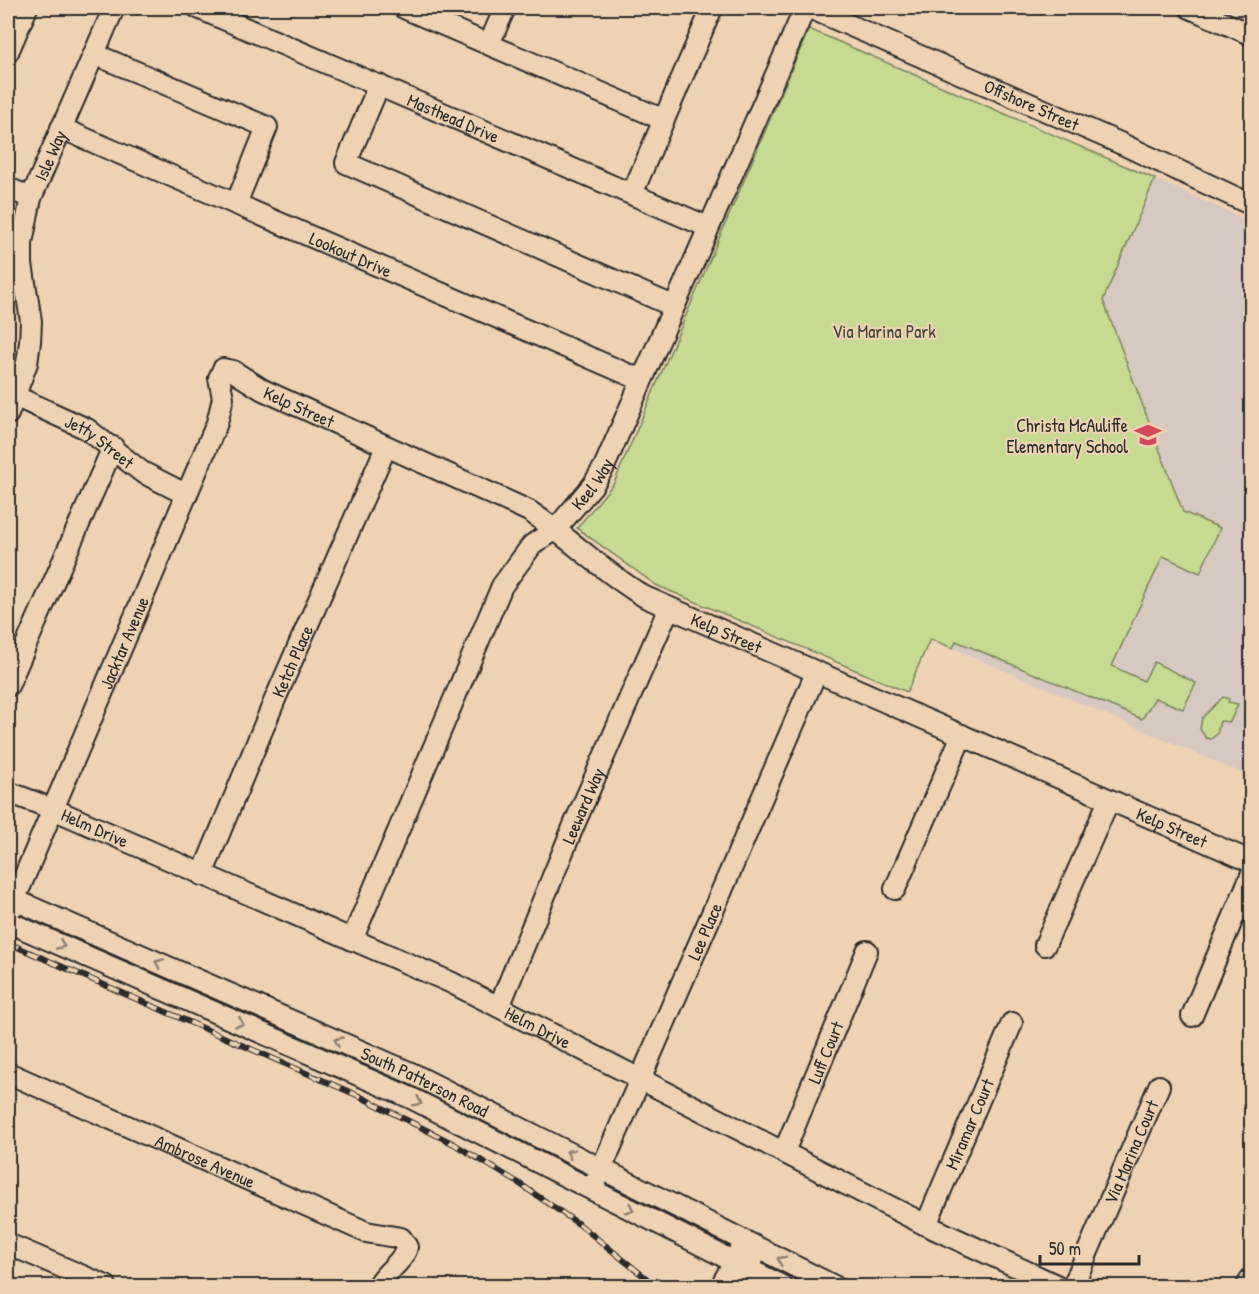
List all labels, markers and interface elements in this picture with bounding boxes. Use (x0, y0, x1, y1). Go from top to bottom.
street label: Offshore Street (980, 73, 1084, 137)
street label: Masthead Drive (404, 87, 503, 148)
street label: Isle Way (28, 126, 72, 184)
street label: Lookout Drive (306, 225, 396, 283)
park label: Via Marina Park (832, 319, 936, 344)
street label: Kelp Street (260, 380, 339, 434)
street label: Jetty Street (61, 408, 140, 475)
place label: Christa McAuliffe Elementary School (1007, 413, 1128, 459)
school or university icon: Christa McAuliffe Elementary School (1133, 420, 1163, 450)
street label: Keel Way (565, 454, 619, 515)
street label: Jacktar Avenue (93, 592, 154, 693)
street label: Kelp Street (687, 606, 767, 659)
street label: Ketch Place (265, 621, 319, 701)
street label: Leeward Way (555, 763, 610, 847)
street label: Kelp Street (1133, 801, 1212, 854)
street label: Helm Drive (58, 802, 132, 853)
street label: Lee Place (681, 899, 728, 964)
one-way arrow (55, 938, 66, 950)
one-way arrow (154, 958, 165, 970)
street label: Helm Drive (501, 1000, 575, 1054)
one-way arrow (234, 1016, 245, 1028)
street label: Luff Court (801, 1017, 849, 1087)
one-way arrow (333, 1036, 344, 1048)
street label: South Patterson Road (357, 1040, 493, 1123)
street label: Miramar Court (939, 1074, 1000, 1173)
one-way arrow (412, 1094, 423, 1106)
street label: Via Marina Court (1097, 1095, 1164, 1208)
street label: Ambrose Avenue (152, 1128, 259, 1194)
one-way arrow (566, 1149, 576, 1160)
one-way arrow (623, 1201, 634, 1213)
scale bar (1040, 1228, 1139, 1266)
text: 50 m (1049, 1236, 1081, 1261)
one-way arrow (777, 1256, 788, 1268)

